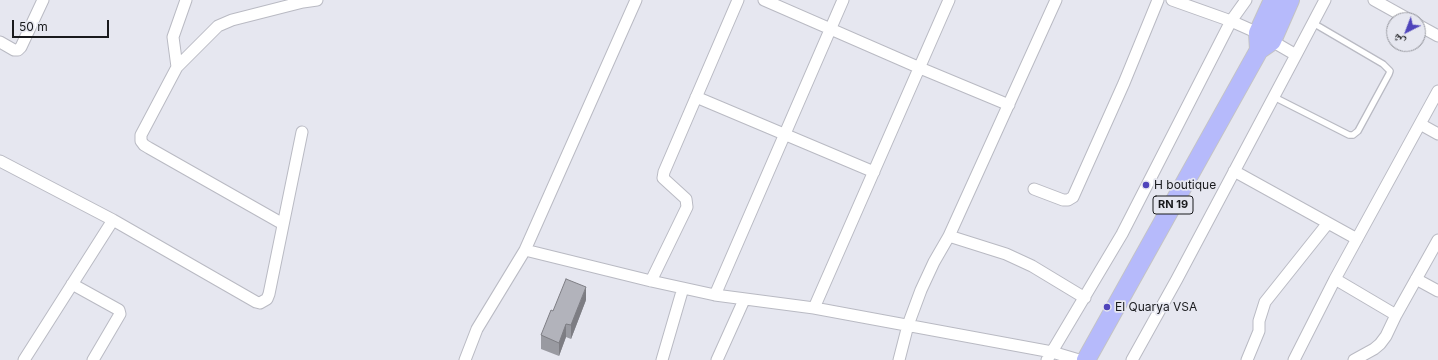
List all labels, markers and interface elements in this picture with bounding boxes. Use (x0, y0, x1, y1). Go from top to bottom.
scale bar (14, 12, 111, 38)
north arrow (1386, 12, 1426, 52)
text: 50 m (19, 19, 48, 34)
text: ش (1390, 31, 1408, 49)
place label: H boutique (1154, 178, 1216, 192)
marker: H boutique (1141, 180, 1151, 190)
road number: RN 19 (1153, 196, 1193, 214)
place label: El Quarya VSA (1115, 300, 1197, 314)
marker: El Quarya VSA (1102, 302, 1112, 312)

